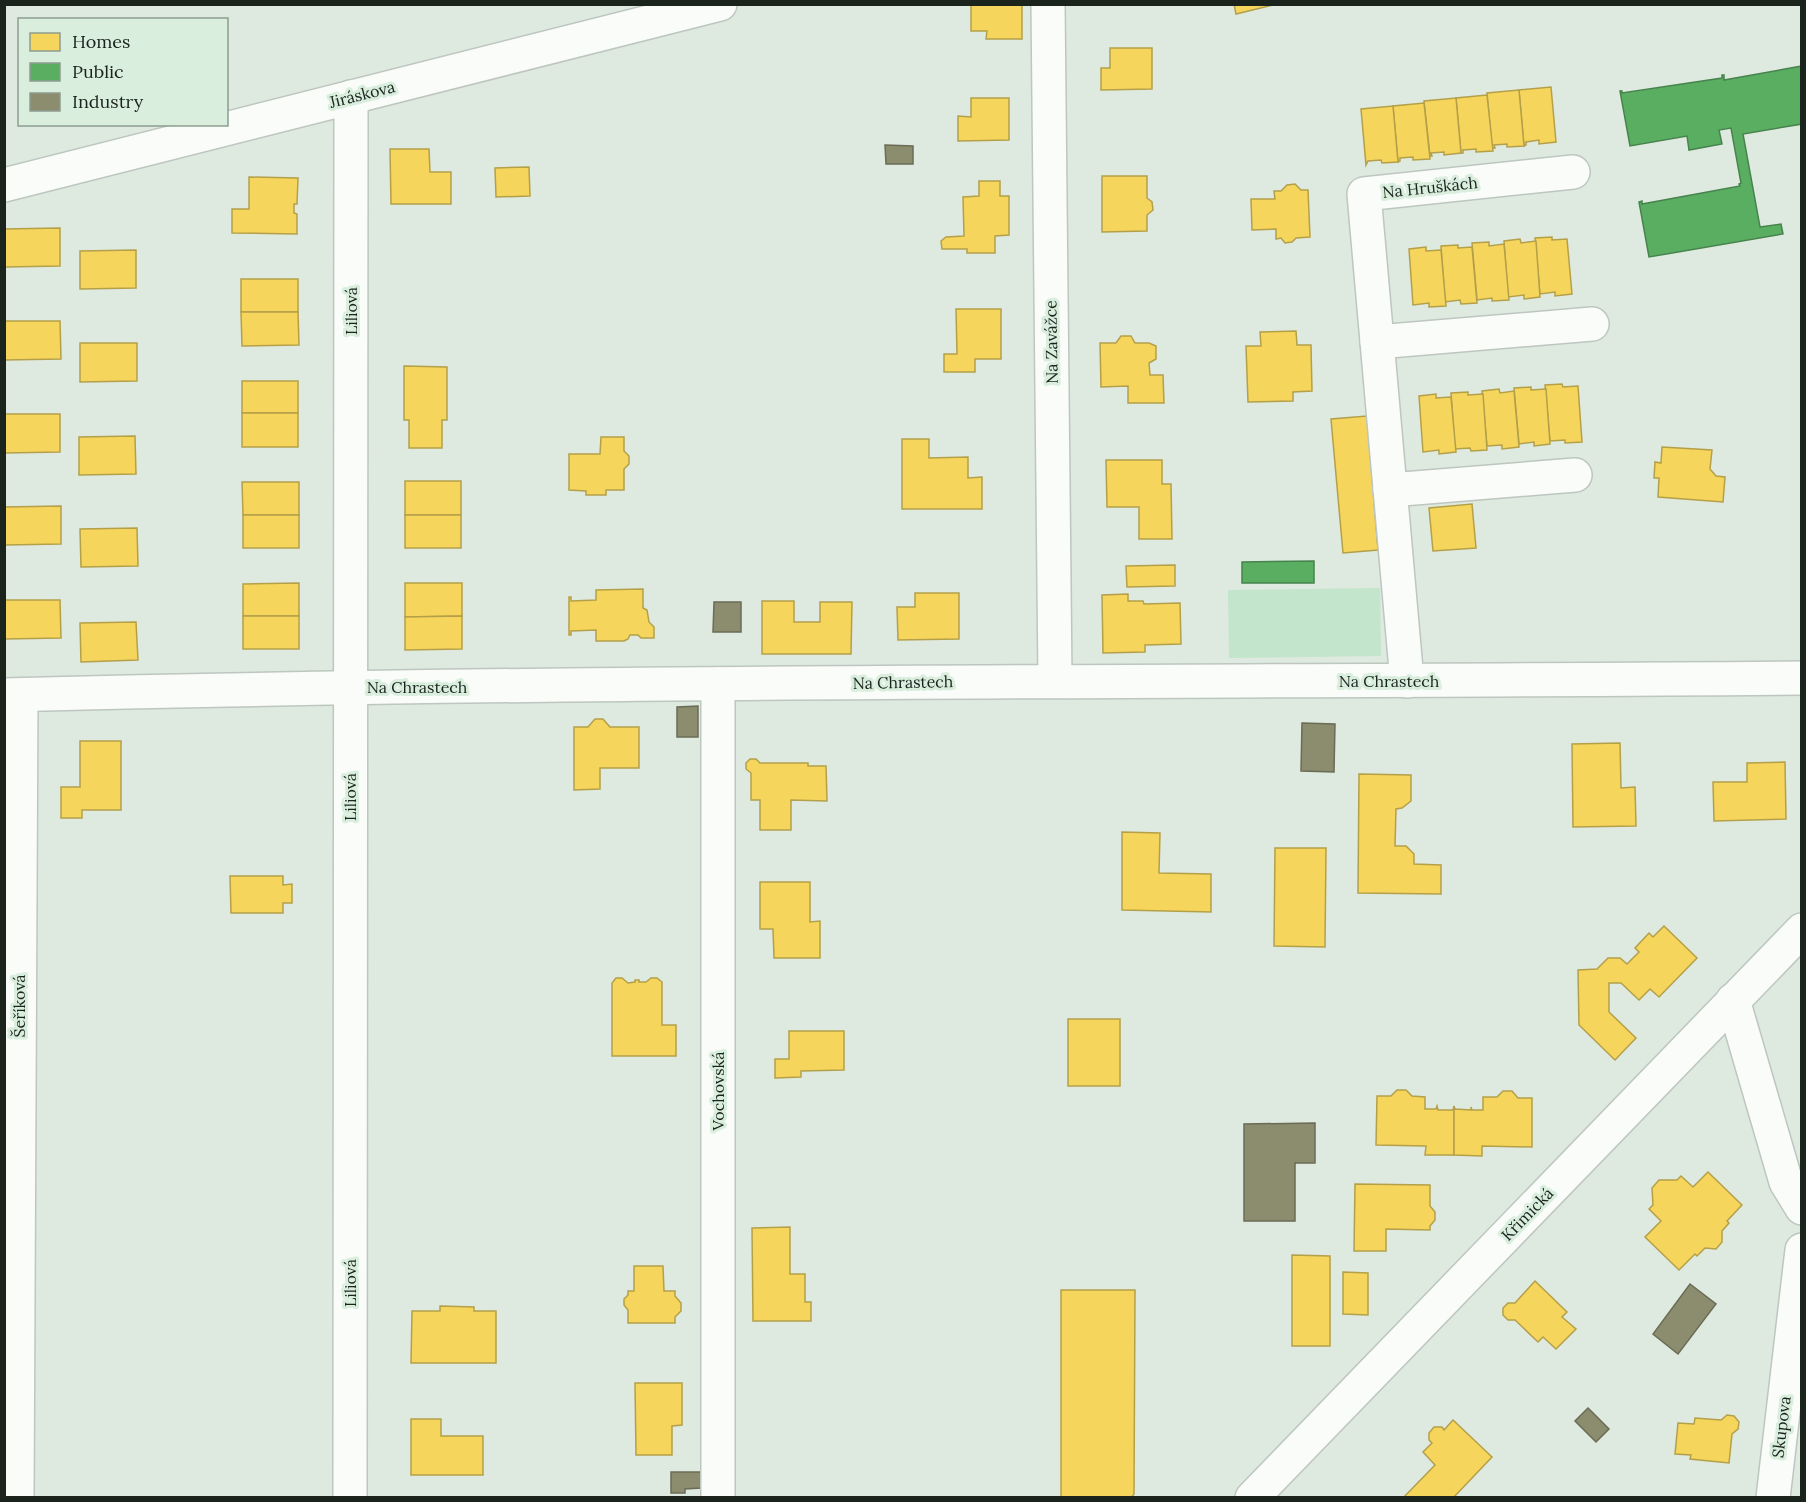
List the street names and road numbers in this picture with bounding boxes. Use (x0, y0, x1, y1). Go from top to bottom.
street label: Jiráskova (326, 76, 397, 112)
street label: Na Hruškách (1381, 172, 1479, 202)
street label: Liliová (341, 287, 361, 335)
street label: Na Zavážce (1040, 300, 1062, 384)
street label: Na Chrastech (852, 671, 954, 693)
street label: Na Chrastech (1339, 671, 1440, 691)
street label: Na Chrastech (367, 677, 468, 697)
street label: Liliová (340, 773, 360, 821)
street label: Šeříková (9, 974, 29, 1038)
street label: Vochovská (708, 1052, 728, 1131)
street label: Křimická (1497, 1183, 1557, 1245)
street label: Liliová (340, 1259, 360, 1307)
street label: Skupova (1767, 1395, 1795, 1459)

